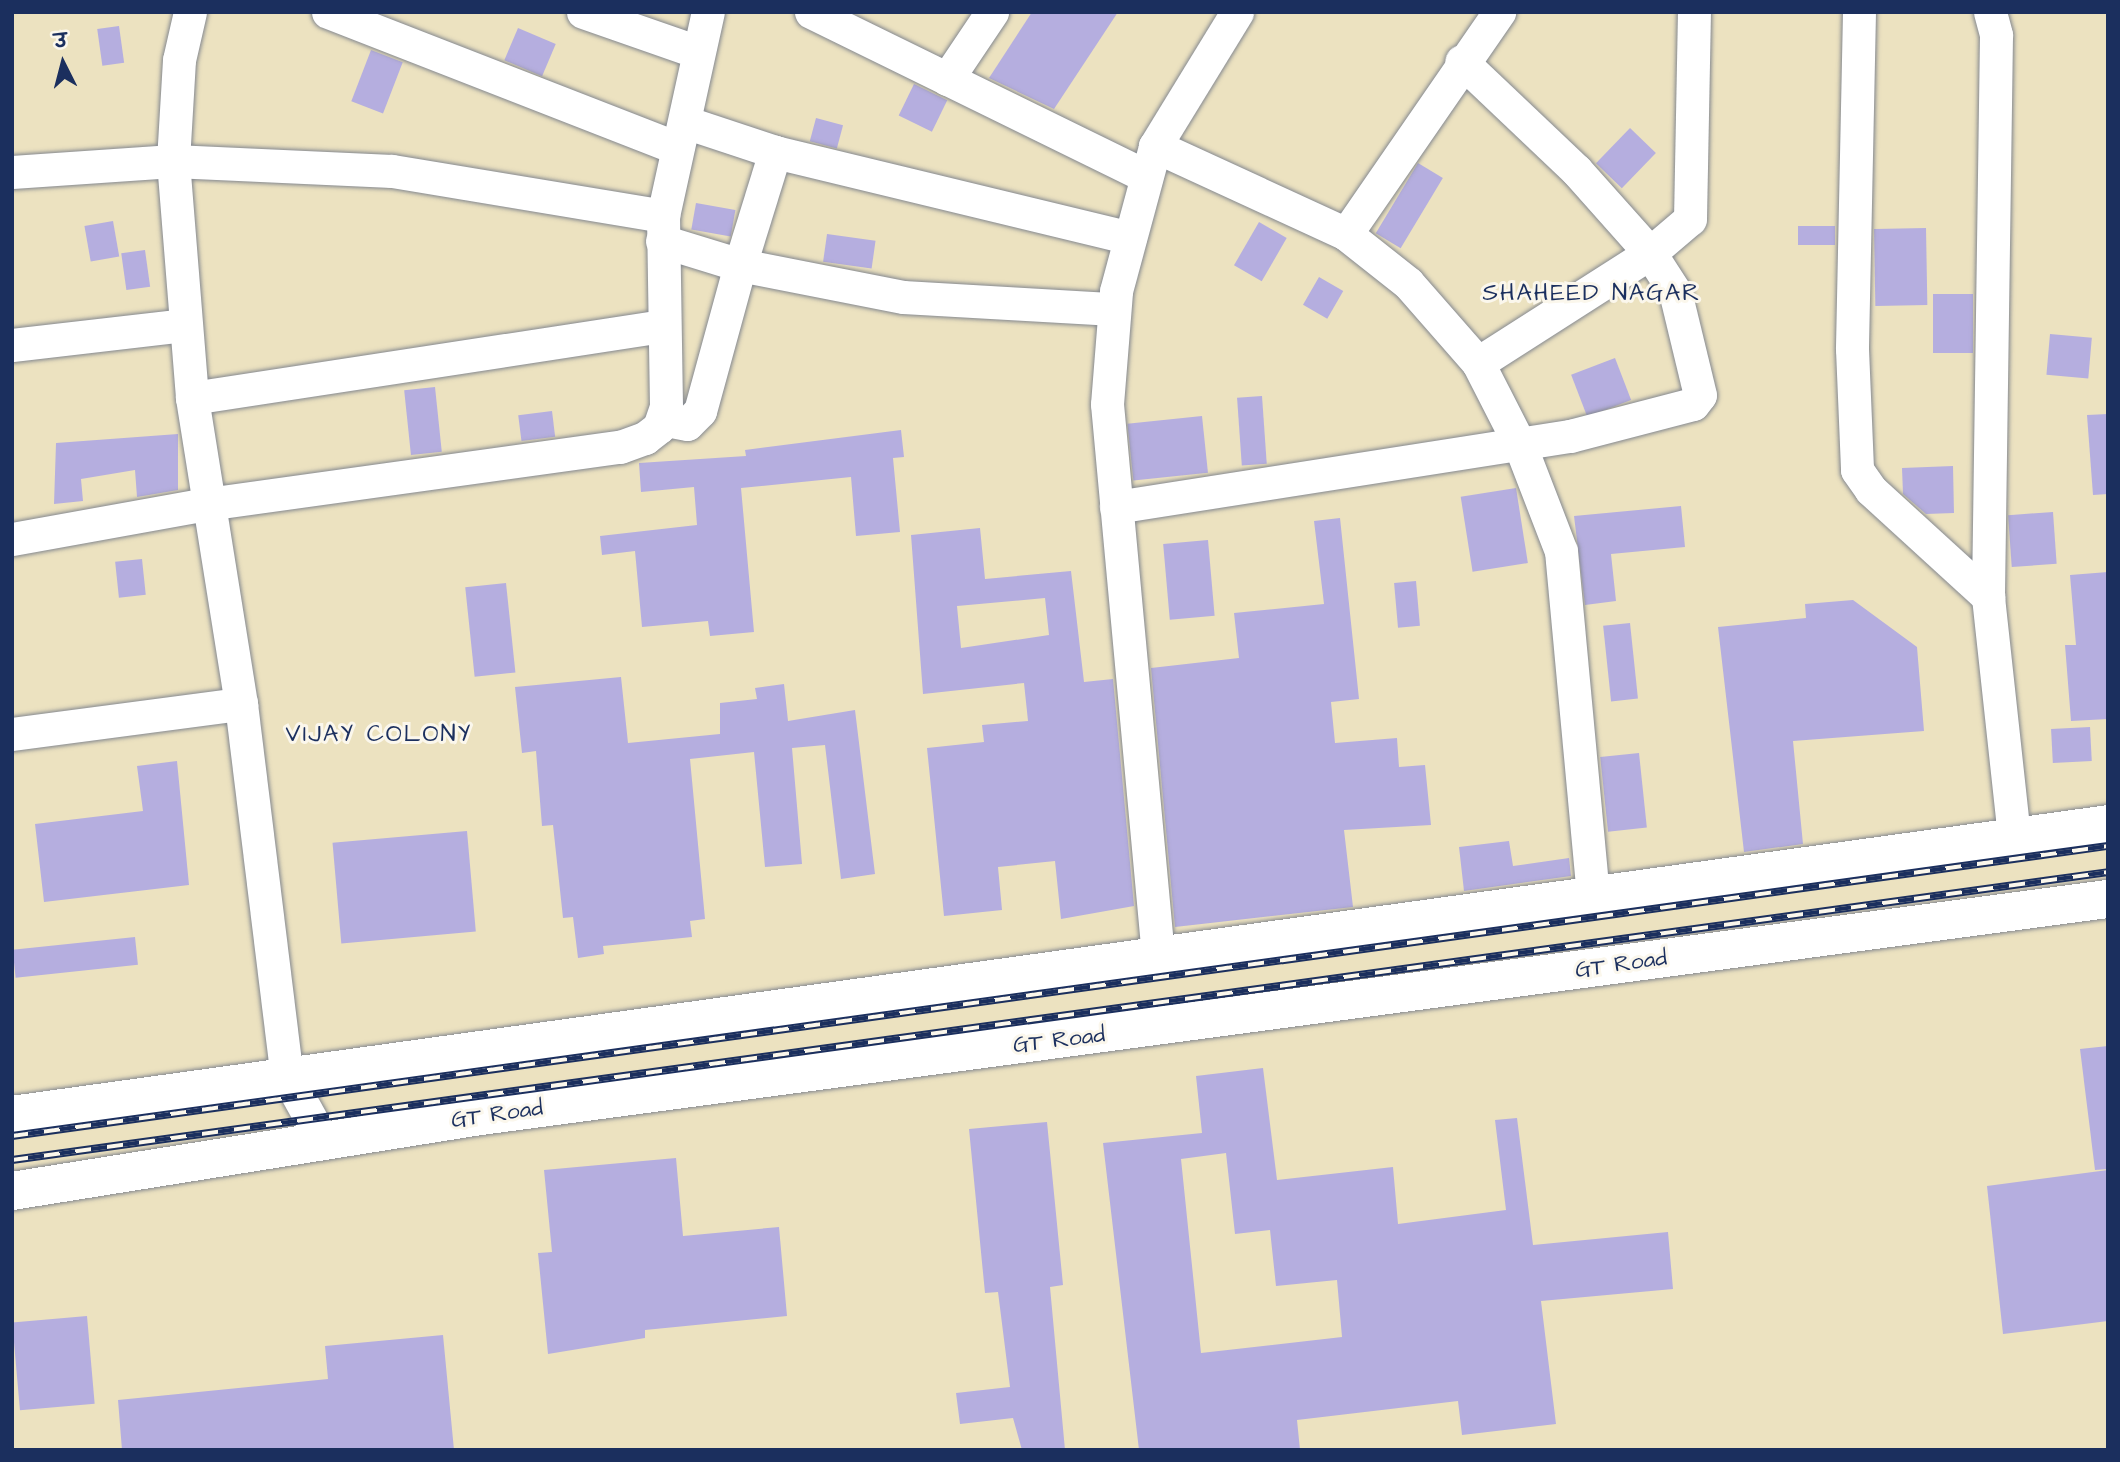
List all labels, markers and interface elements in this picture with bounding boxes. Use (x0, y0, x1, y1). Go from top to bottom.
north arrow (28, 28, 98, 98)
text: उ (53, 28, 68, 56)
district label: SHAHEED NAGAR (1484, 280, 1700, 308)
district label: VIJAY COLONY (287, 721, 471, 749)
street label: GT Road (1573, 944, 1669, 984)
street label: GT Road (1012, 1021, 1106, 1059)
street label: GT Road (449, 1094, 545, 1134)

